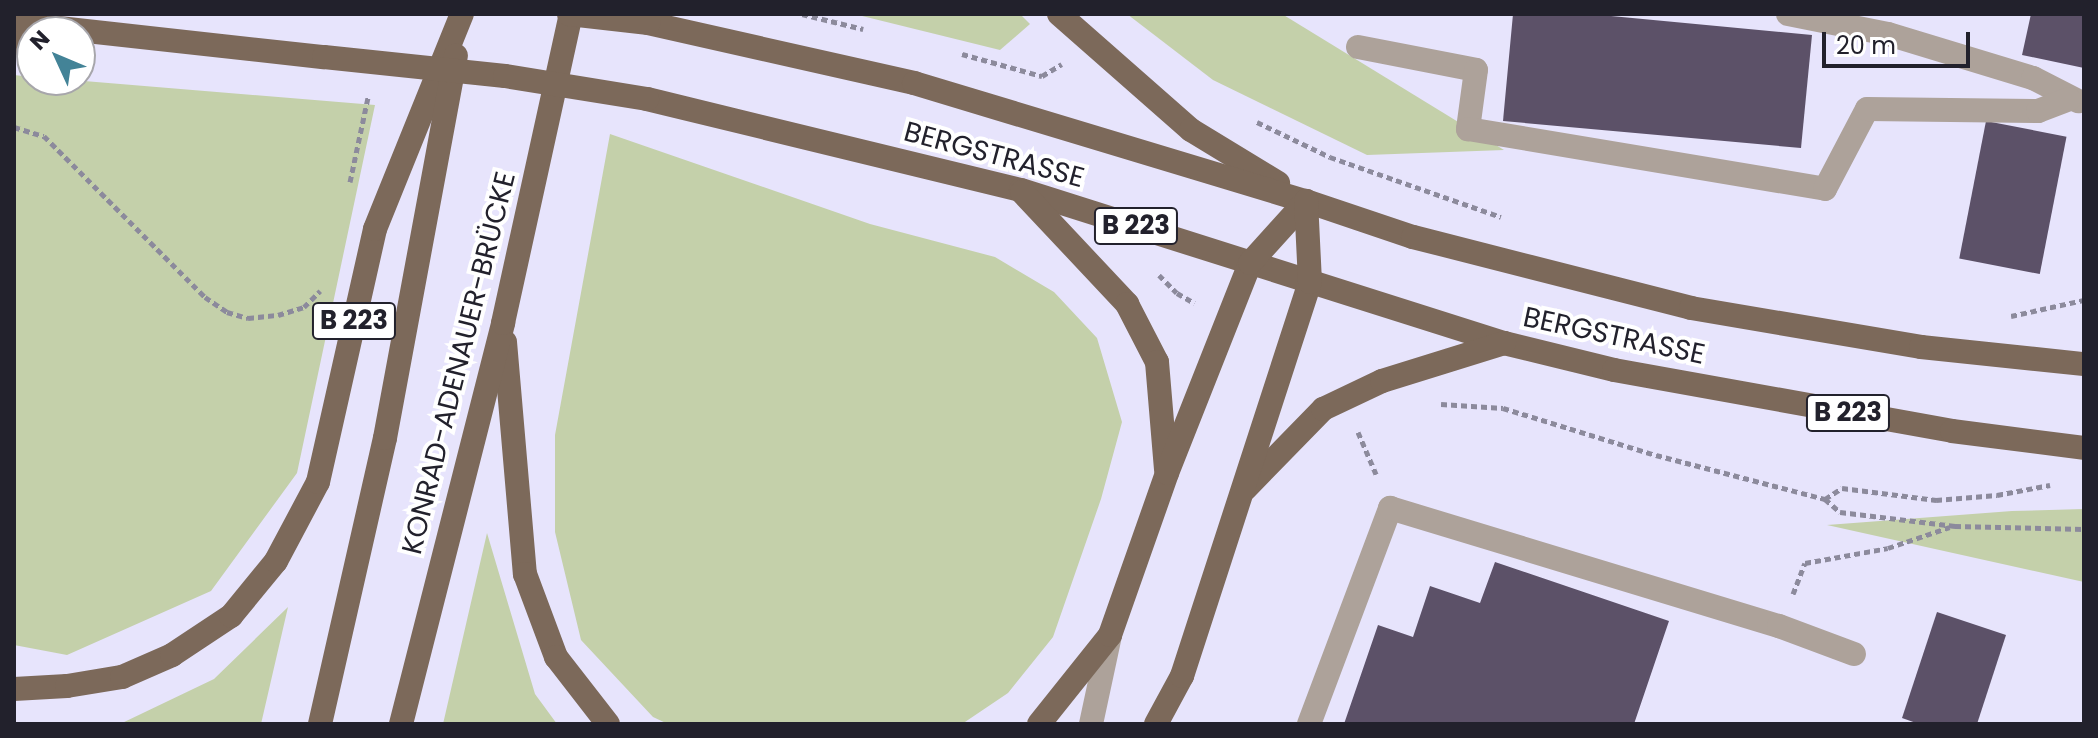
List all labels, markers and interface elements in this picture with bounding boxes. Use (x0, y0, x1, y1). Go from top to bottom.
north arrow (16, 16, 96, 96)
scale bar (1826, 16, 1974, 66)
text: N (23, 24, 57, 57)
text: 20 m (1836, 29, 1896, 62)
street label: BERGSTRASSE (900, 115, 1088, 195)
street label: KONRAD-ADENAUER-BRÜCKE (395, 168, 523, 558)
road number: B 223 (1092, 204, 1180, 248)
road number: B 223 (310, 299, 398, 343)
street label: BERGSTRASSE (1520, 300, 1708, 372)
road number: B 223 (1804, 391, 1892, 435)

